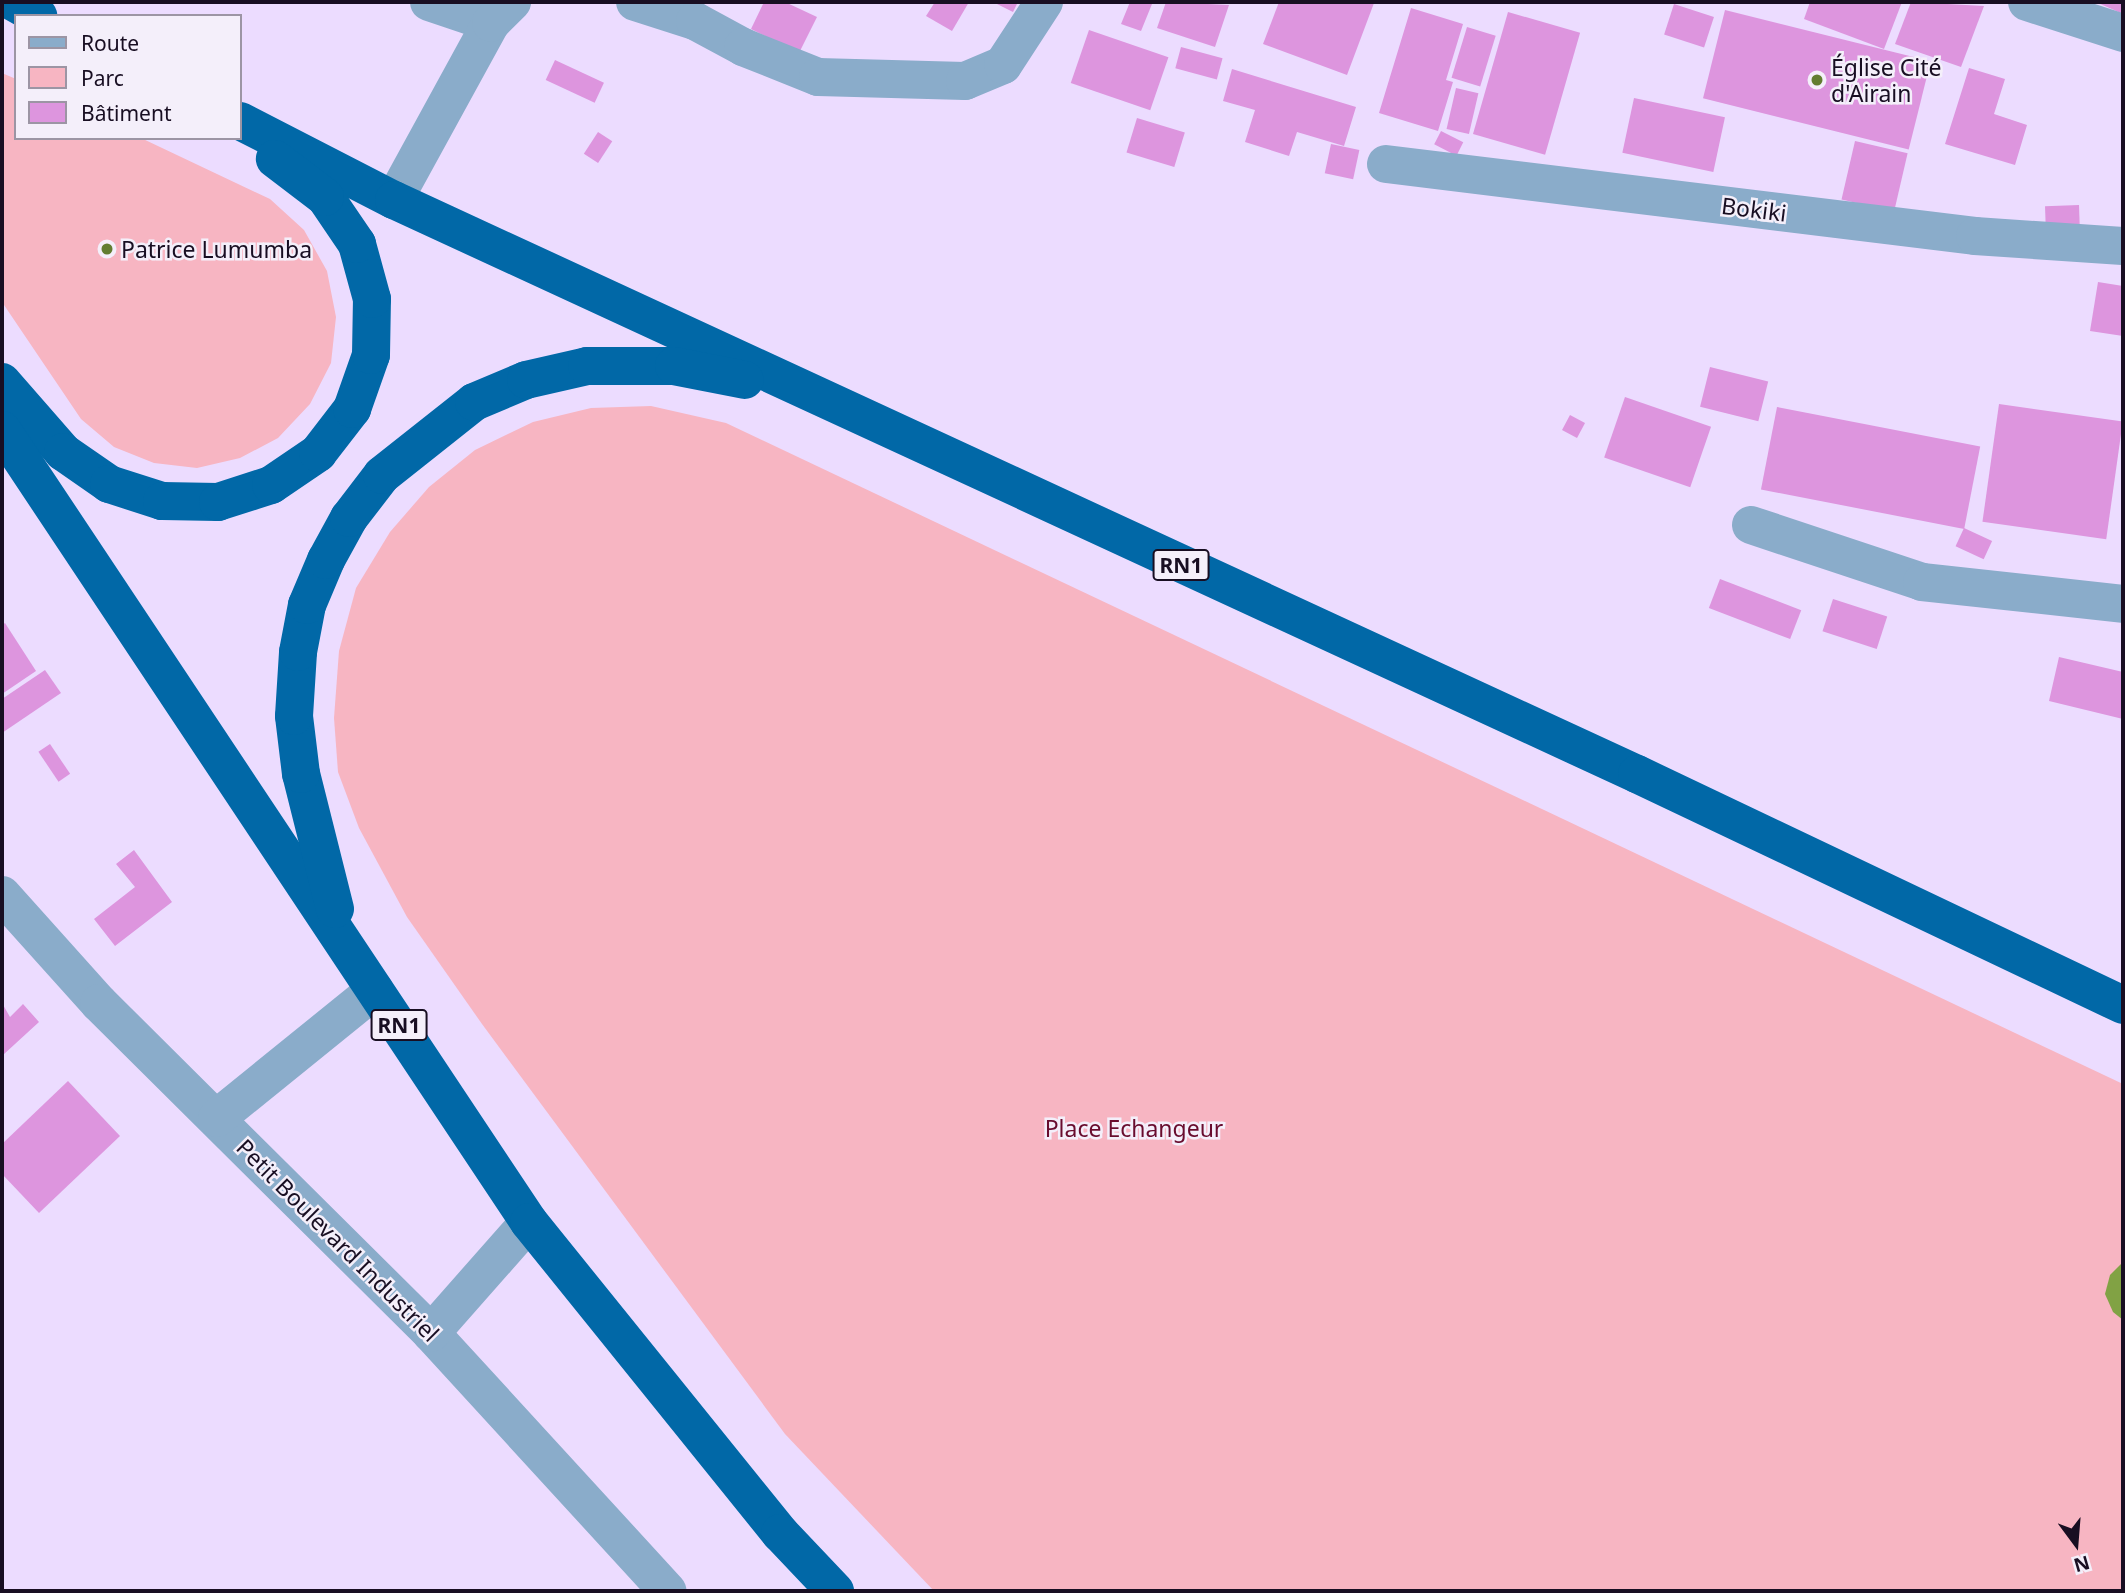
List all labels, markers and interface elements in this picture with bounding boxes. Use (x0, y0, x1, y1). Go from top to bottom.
legend (14, 14, 242, 140)
text: Route (81, 29, 139, 57)
place label: Église Cité d'Airain (1831, 53, 1942, 107)
text: Parc (81, 64, 124, 92)
marker: Église Cité d'Airain (1809, 72, 1825, 88)
text: Bâtiment (81, 99, 171, 127)
street label: Bokiki (1720, 191, 1788, 227)
place label: Patrice Lumumba (121, 235, 312, 263)
marker: Patrice Lumumba (99, 241, 115, 257)
road number: RN1 (1151, 548, 1211, 582)
road number: RN1 (369, 1007, 429, 1042)
park label: Place Echangeur (1045, 1114, 1223, 1142)
street label: Petit Boulevard Industriel (231, 1133, 445, 1347)
north arrow (2041, 1509, 2111, 1579)
text: N (2071, 1550, 2093, 1579)

